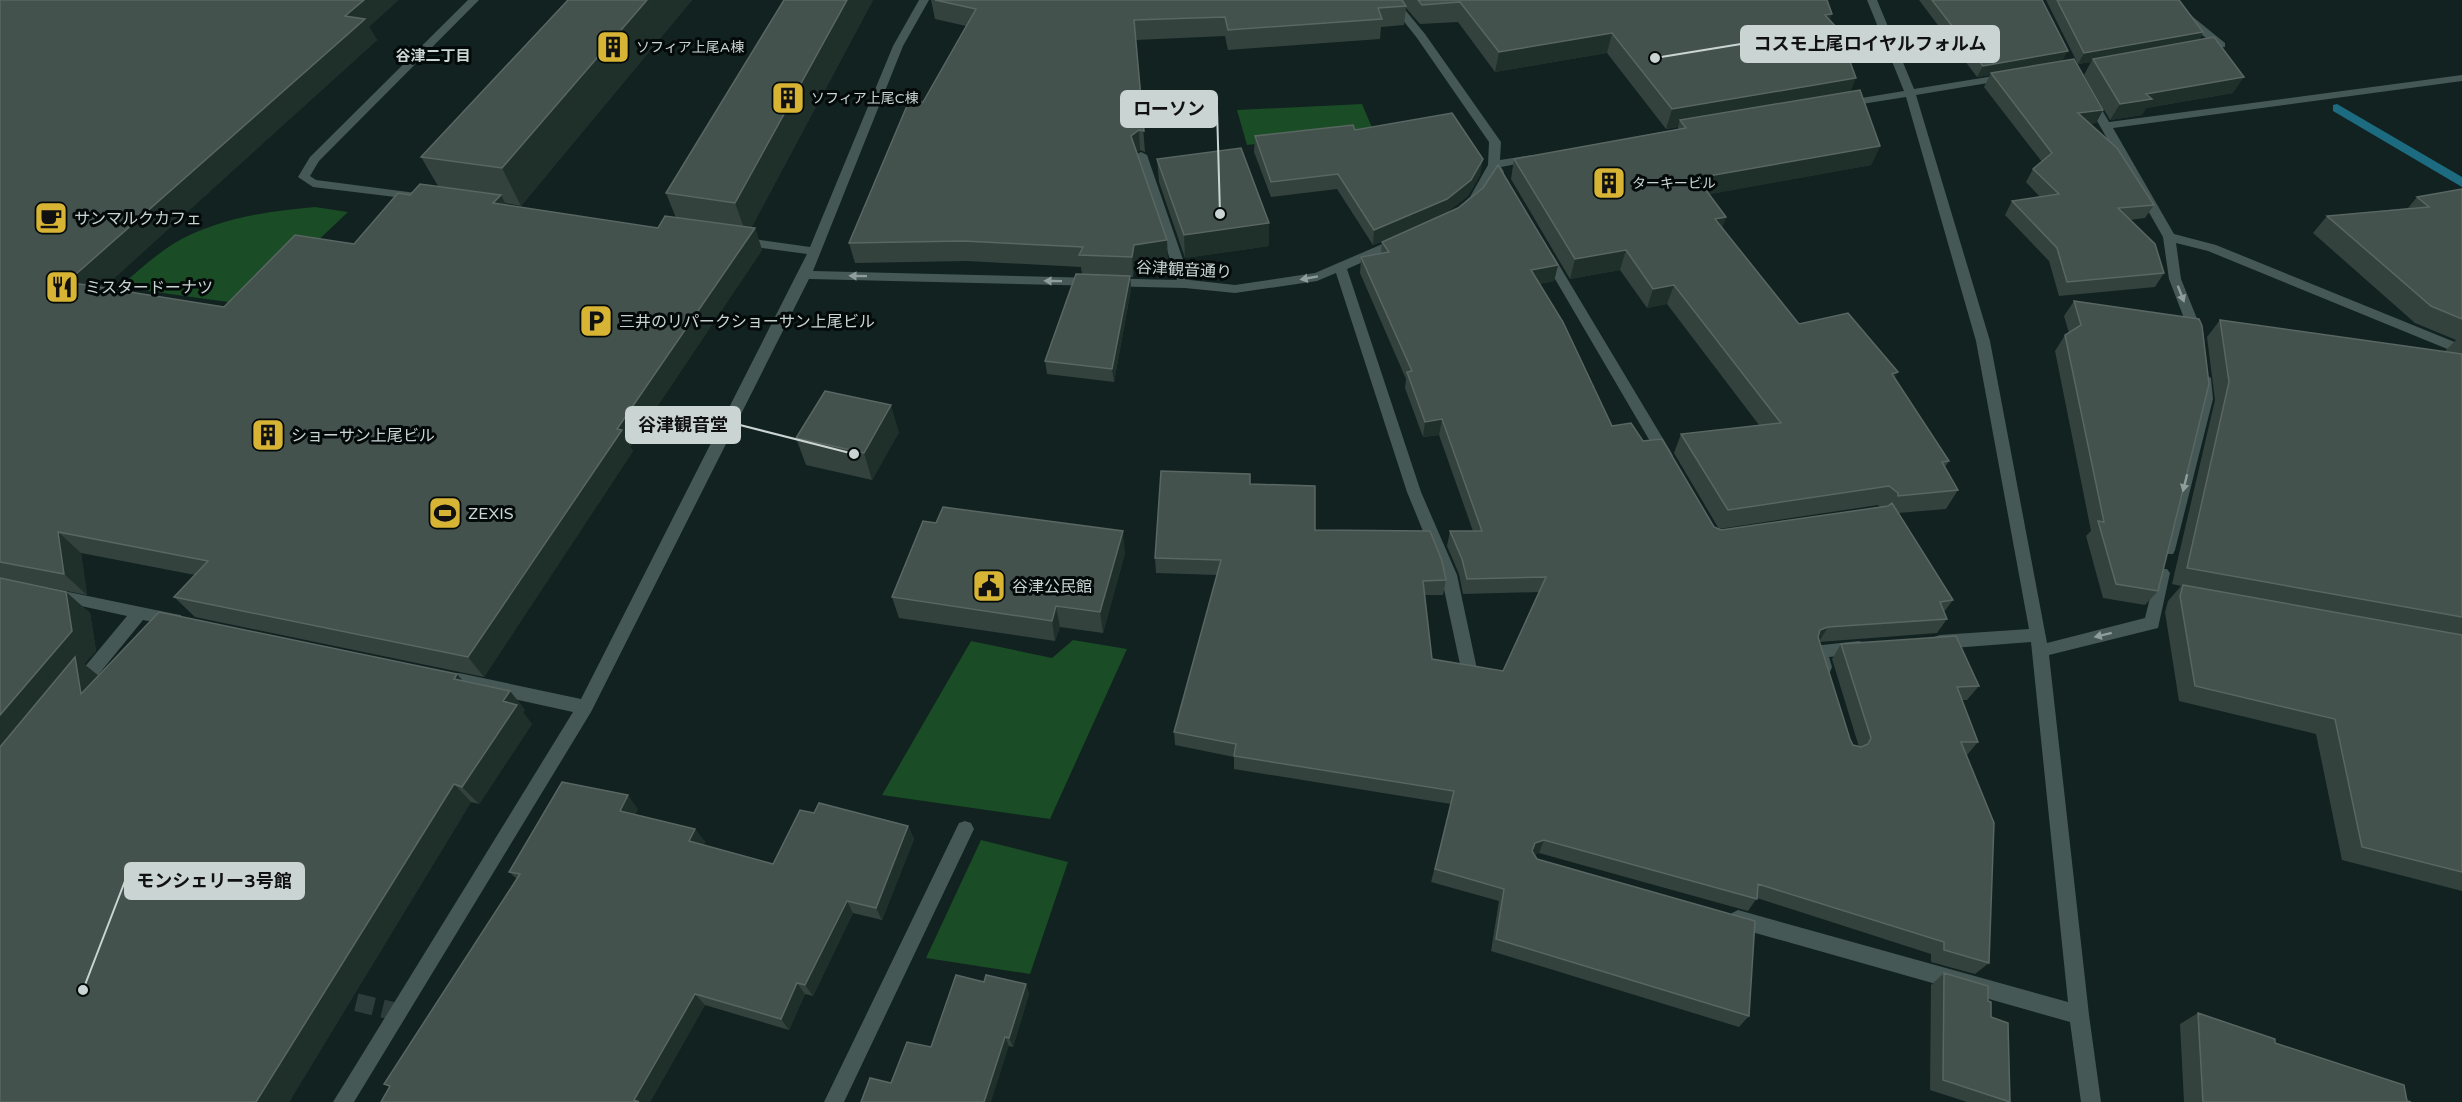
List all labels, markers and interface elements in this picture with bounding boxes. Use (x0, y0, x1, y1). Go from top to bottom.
callout: コスモ上尾ロイヤルフォルム (1741, 26, 1999, 62)
building icon: ソフィア上尾A棟 (595, 29, 631, 65)
text: コスモ上尾ロイヤルフォルム (1753, 33, 1987, 55)
place label: ソフィア上尾A棟 (636, 39, 744, 56)
district label: 谷津二丁目 (395, 47, 471, 65)
building icon: ソフィア上尾C棟 (770, 80, 806, 116)
place label: ソフィア上尾C棟 (811, 90, 918, 107)
callout: ローソン (1121, 91, 1217, 127)
text: ローソン (1133, 98, 1205, 120)
building icon: ターキービル (1591, 165, 1627, 201)
place label: ターキービル (1632, 175, 1716, 192)
cafe icon: サンマルクカフェ (33, 200, 69, 236)
place label: サンマルクカフェ (74, 209, 202, 229)
street label: 谷津観音通り (1135, 257, 1232, 282)
restaurant icon: ミスタードーナツ (44, 269, 80, 305)
one-way arrow (848, 272, 867, 281)
one-way arrow (1300, 273, 1319, 282)
one-way arrow (1043, 276, 1062, 286)
place label: ミスタードーナツ (85, 278, 213, 298)
one-way arrow (2177, 285, 2186, 303)
parking icon: 三井のリパークショーサン上尾ビル (578, 303, 614, 339)
place label: 三井のリパークショーサン上尾ビル (619, 312, 875, 332)
callout: 谷津観音堂 (626, 407, 740, 443)
text: 谷津観音堂 (638, 414, 728, 436)
building icon: ショーサン上尾ビル (250, 417, 286, 453)
place label: ショーサン上尾ビル (291, 426, 435, 446)
one-way arrow (2180, 473, 2190, 492)
sports icon: ZEXIS (427, 495, 463, 531)
place label: ZEXIS (468, 504, 514, 524)
public building icon: 谷津公民館 (971, 568, 1007, 604)
place label: 谷津公民館 (1012, 577, 1092, 597)
one-way arrow (2093, 631, 2112, 641)
callout: モンシェリー3号館 (125, 863, 304, 899)
text: モンシェリー3号館 (136, 870, 292, 892)

